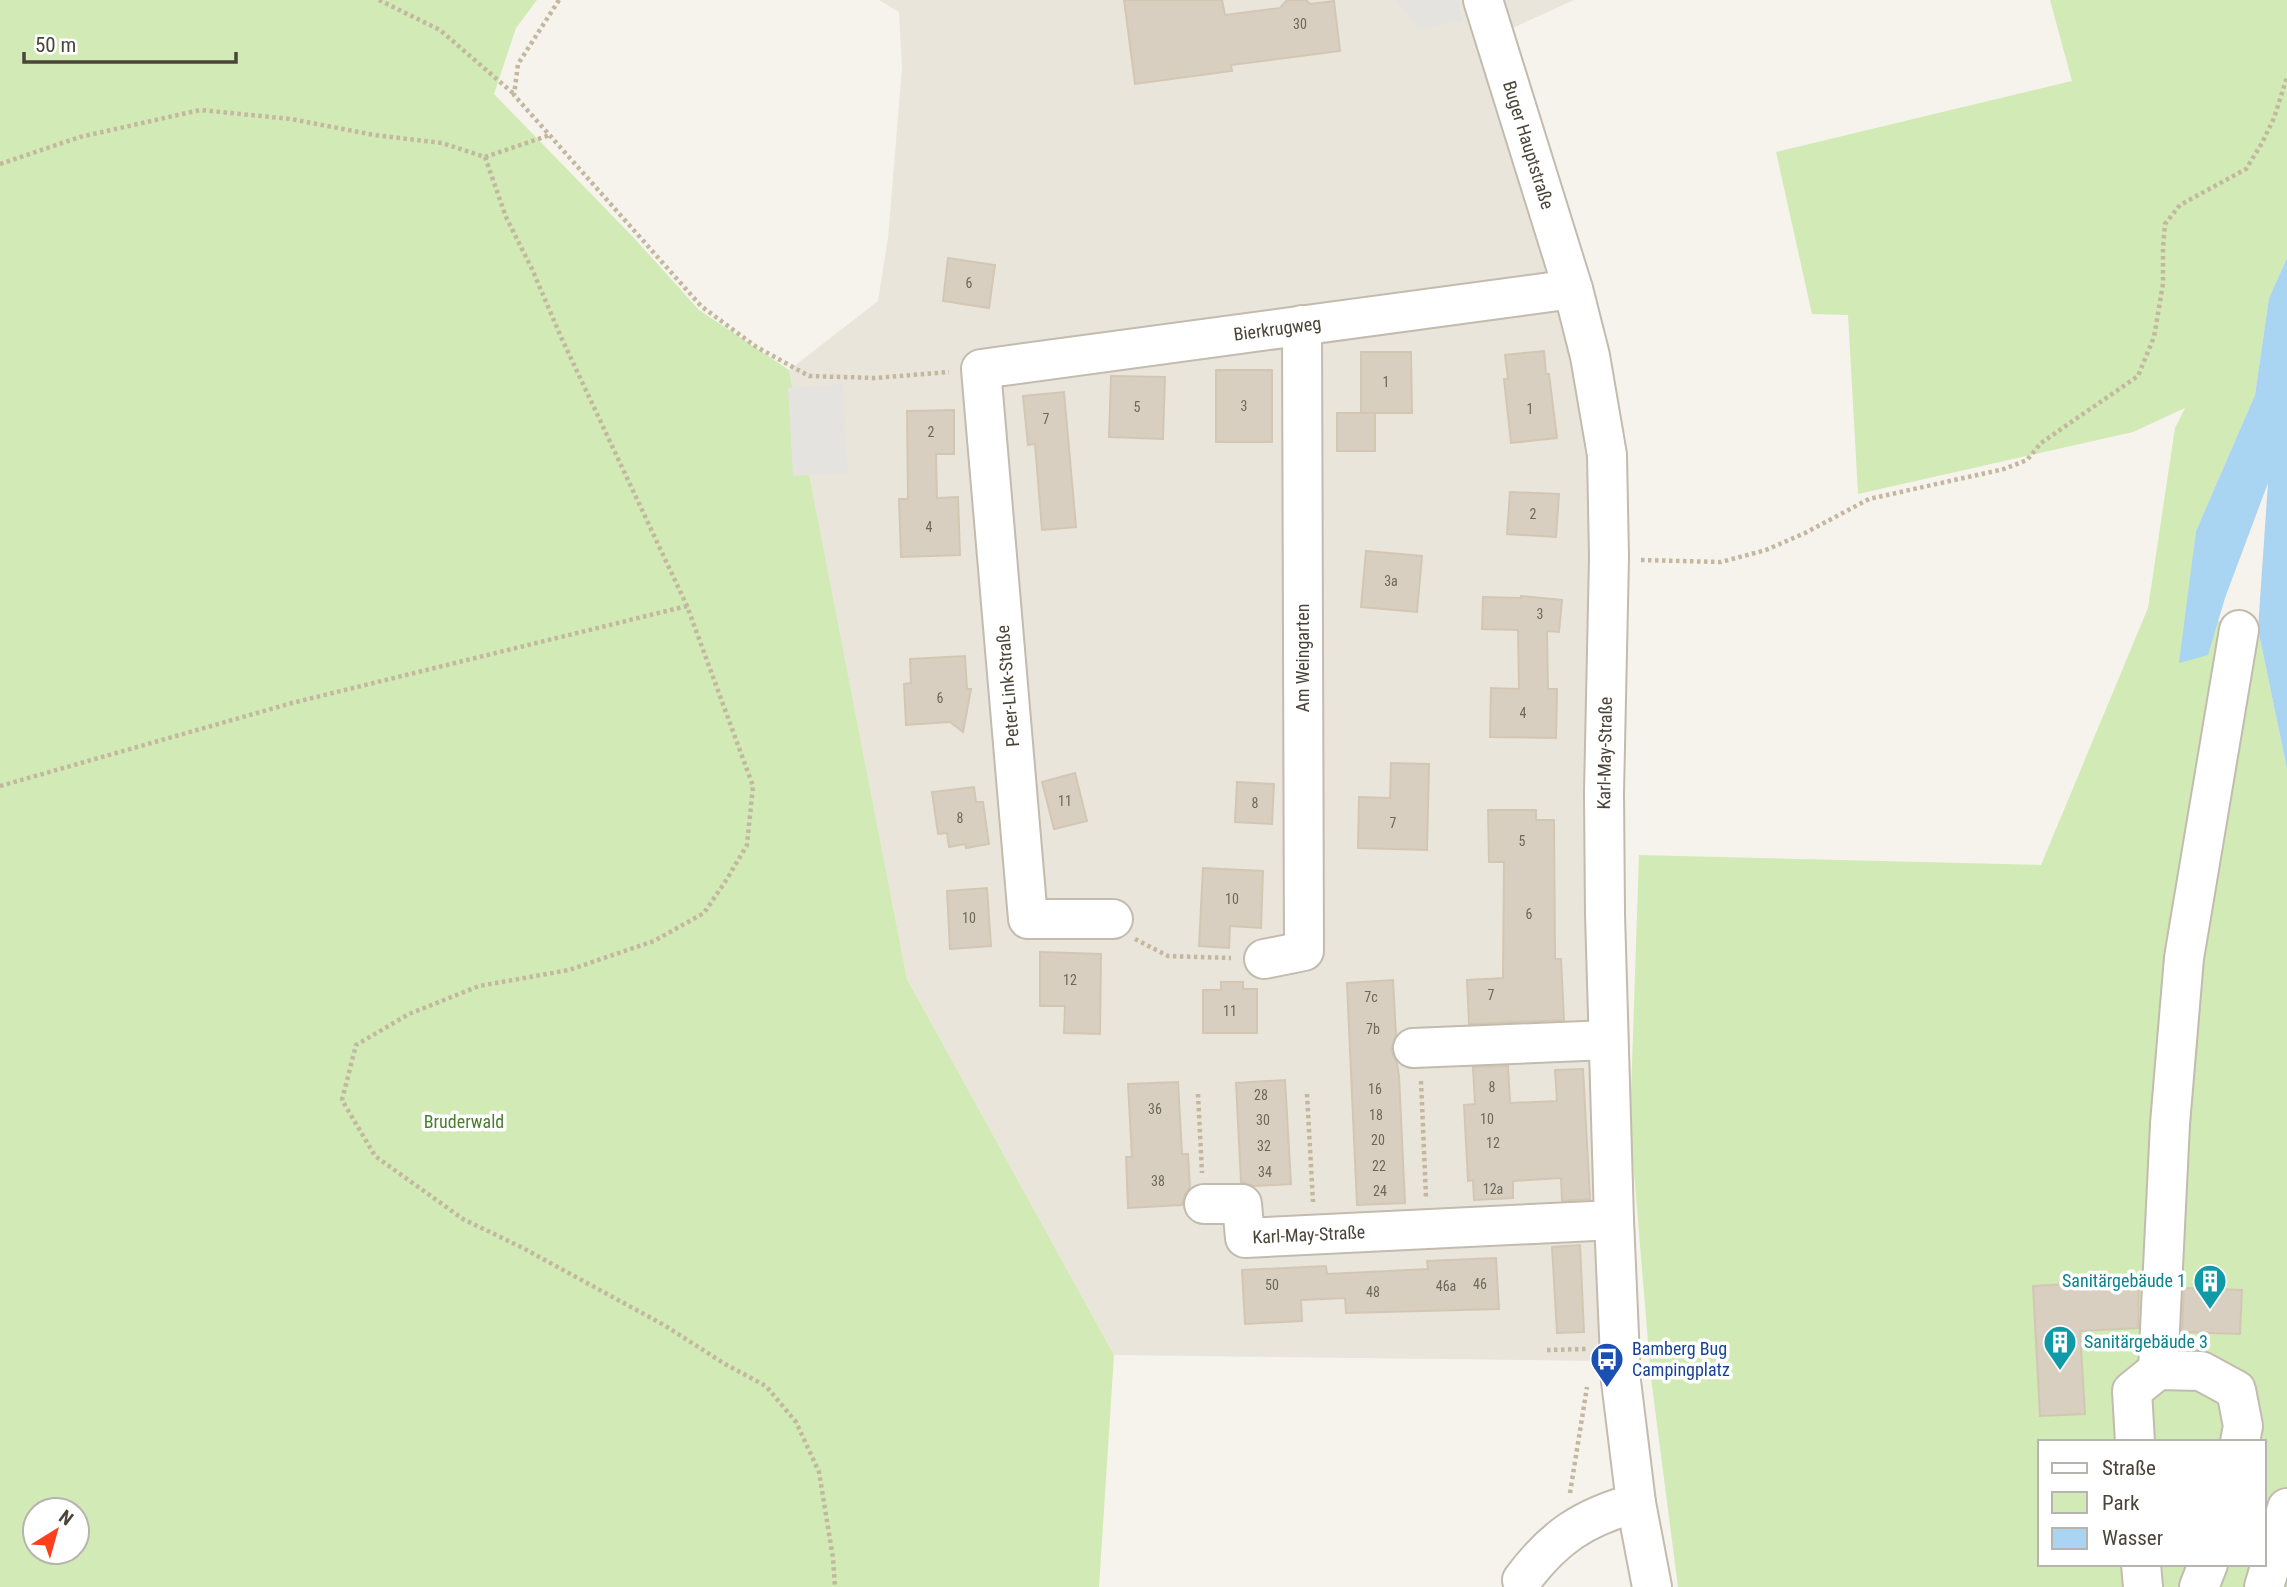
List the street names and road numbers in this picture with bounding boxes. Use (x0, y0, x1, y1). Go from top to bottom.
street label: Buger Hauptstraße (1499, 78, 1559, 212)
street label: Bierkrugweg (1232, 312, 1322, 345)
street label: Am Weingarten (1292, 604, 1313, 712)
street label: Peter-Link-Straße (992, 624, 1023, 748)
street label: Karl-May-Straße (1593, 696, 1616, 810)
street label: Karl-May-Straße (1252, 1221, 1366, 1248)

